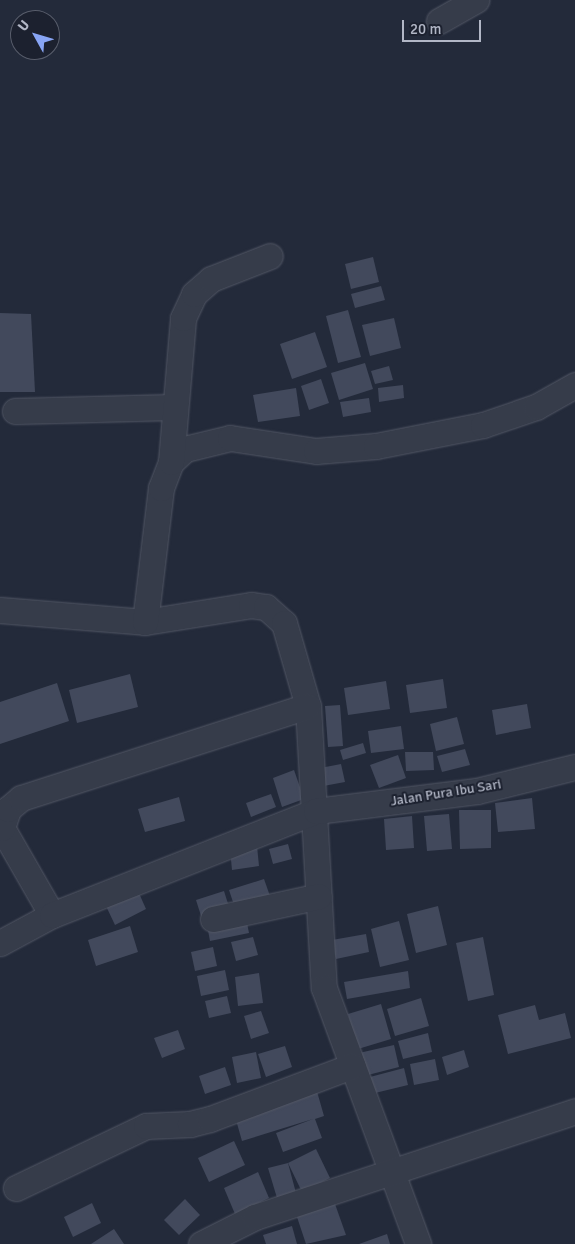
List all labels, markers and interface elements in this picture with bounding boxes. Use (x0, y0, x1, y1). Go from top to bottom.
north arrow (10, 10, 60, 60)
scale bar (405, 10, 484, 42)
text: U (14, 17, 33, 35)
text: 20 m (410, 20, 441, 38)
street label: Jalan Pura Ibu Sari (389, 776, 503, 810)

